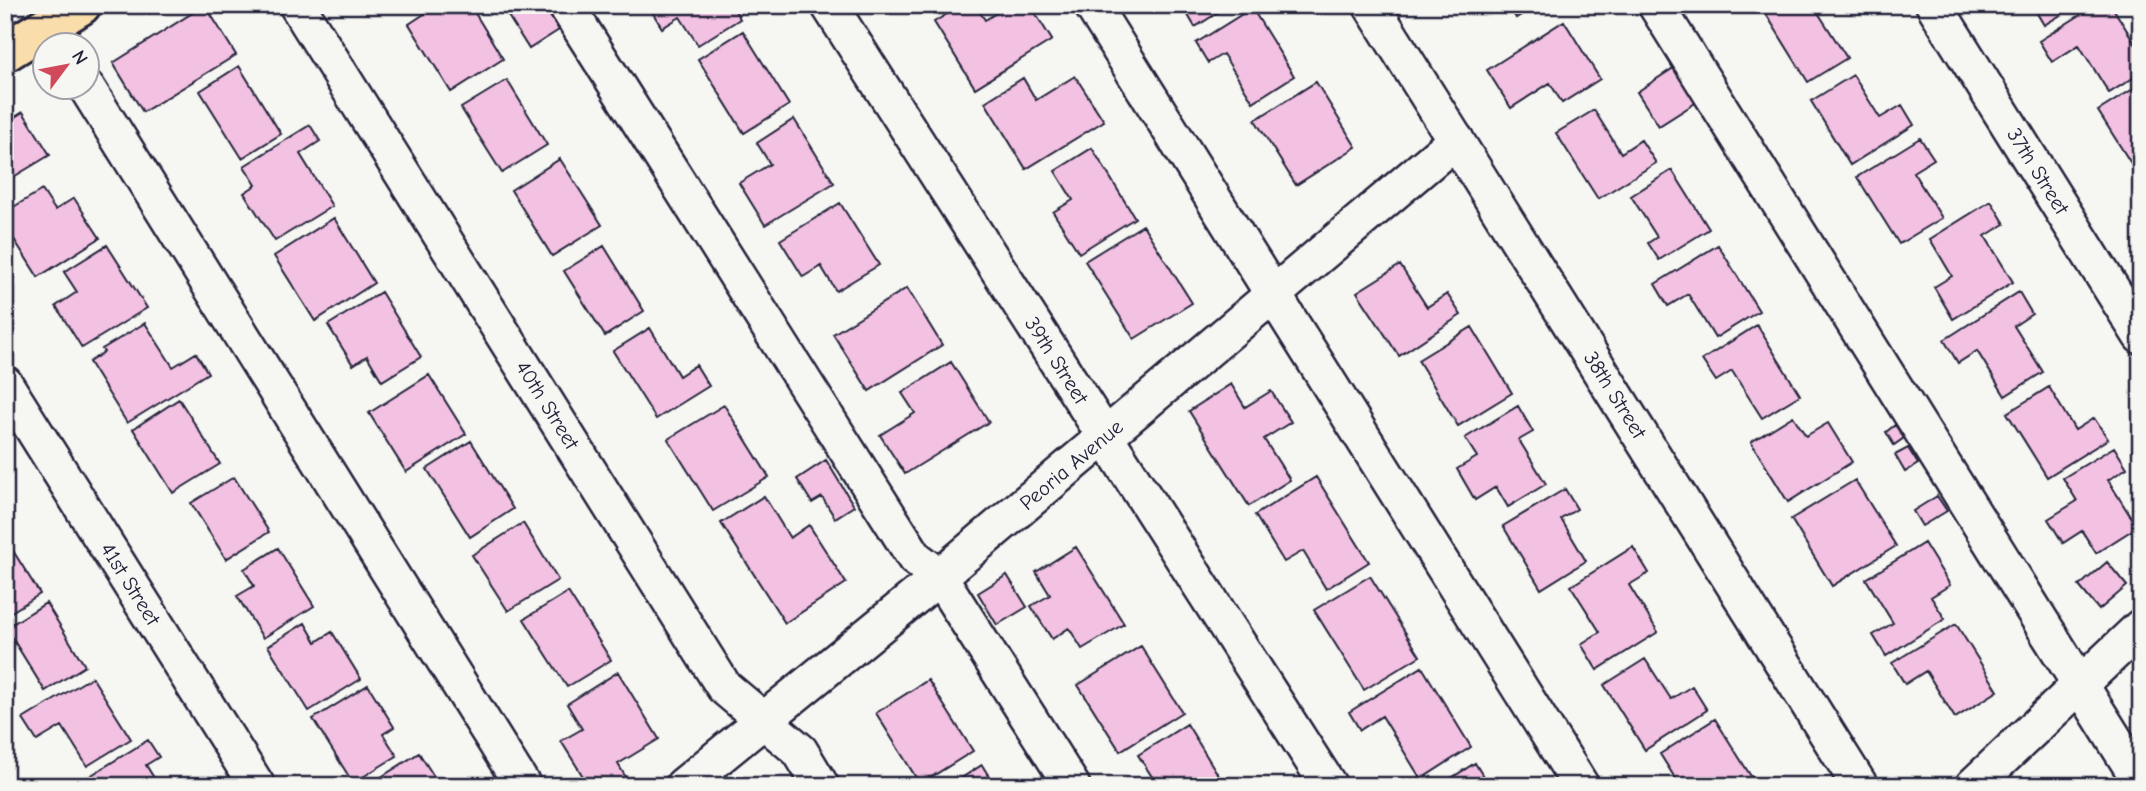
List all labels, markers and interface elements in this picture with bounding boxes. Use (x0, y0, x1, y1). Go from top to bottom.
north arrow (32, 32, 102, 102)
text: N (67, 46, 92, 69)
street label: 37th Street (2002, 123, 2074, 220)
street label: 39th Street (1020, 312, 1094, 409)
street label: 38th Street (1579, 347, 1652, 444)
street label: 40th Street (511, 356, 585, 455)
street label: Peoria Avenue (1015, 415, 1128, 515)
street label: 41st Street (96, 538, 166, 631)

